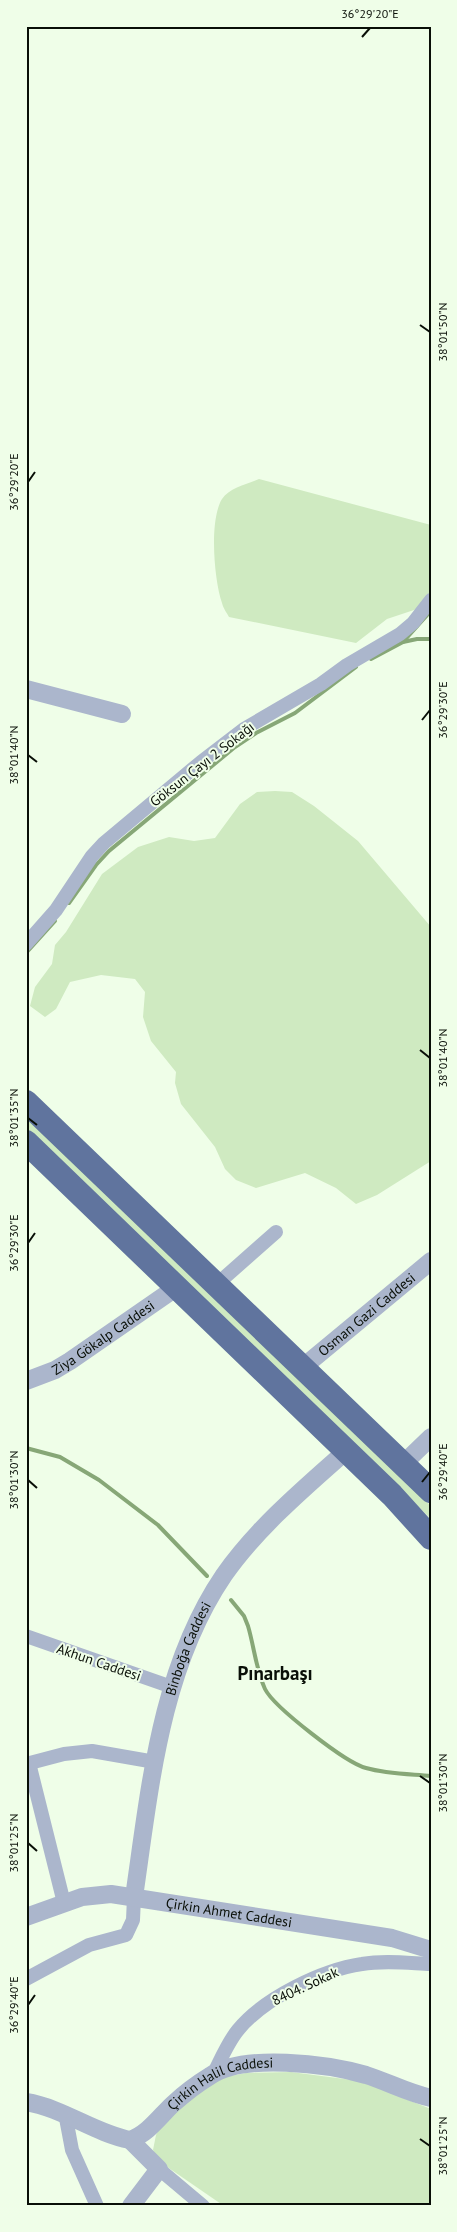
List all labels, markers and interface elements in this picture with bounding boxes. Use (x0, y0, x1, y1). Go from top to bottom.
text: 36°29'20"E (341, 6, 399, 21)
text: 38°01'50"N (435, 302, 450, 362)
text: 36°29'20"E (6, 453, 21, 511)
text: 36°29'30"E (435, 681, 450, 739)
street label: Göksun Çayı 2 Sokağı (146, 718, 258, 810)
text: 38°01'40"N (6, 725, 21, 785)
text: 38°01'40"N (435, 1028, 450, 1088)
text: 38°01'35"N (6, 1088, 21, 1148)
text: 36°29'30"E (6, 1214, 21, 1272)
street label: Osman Gazi Caddesi (314, 1269, 419, 1360)
street label: Ziya Gökalp Caddesi (48, 1296, 158, 1379)
text: 36°29'40"E (435, 1443, 450, 1501)
text: 38°01'30"N (6, 1450, 21, 1510)
street label: Binboğa Caddesi (161, 1599, 215, 1698)
street label: Akhun Caddesi (54, 1639, 144, 1685)
district label: Pınarbaşı (237, 1661, 313, 1685)
text: 38°01'30"N (435, 1753, 450, 1813)
text: 38°01'25"N (6, 1813, 21, 1873)
street label: Çirkin Ahmet Caddesi (165, 1894, 293, 1931)
street label: 8404. Sokak (269, 1963, 341, 2009)
text: 36°29'40"E (6, 1976, 21, 2034)
street label: Çirkin Halil Caddesi (163, 2053, 273, 2114)
text: 38°01'25"N (435, 2116, 450, 2176)

